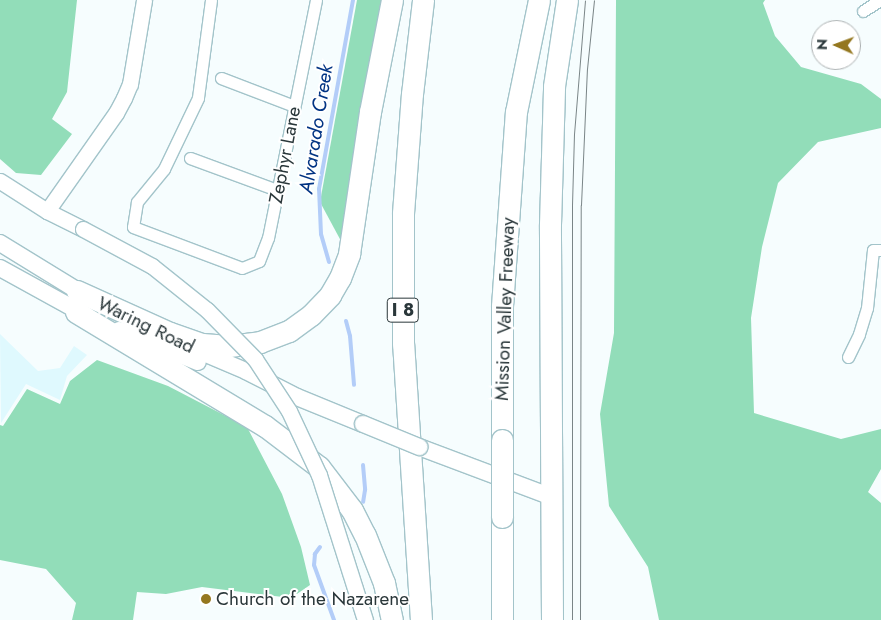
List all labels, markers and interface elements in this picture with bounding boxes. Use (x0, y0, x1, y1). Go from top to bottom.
north arrow (811, 20, 861, 70)
text: N (812, 39, 832, 50)
water label: Alvarado Creek (294, 63, 338, 195)
street label: Zephyr Lane (264, 105, 306, 205)
street label: Mission Valley Freeway (490, 217, 520, 401)
street label: Waring Road (94, 292, 198, 358)
road number: I 8 (387, 294, 419, 326)
place label: Church of the Nazarene (216, 588, 409, 610)
marker: Church of the Nazarene (200, 593, 212, 605)

